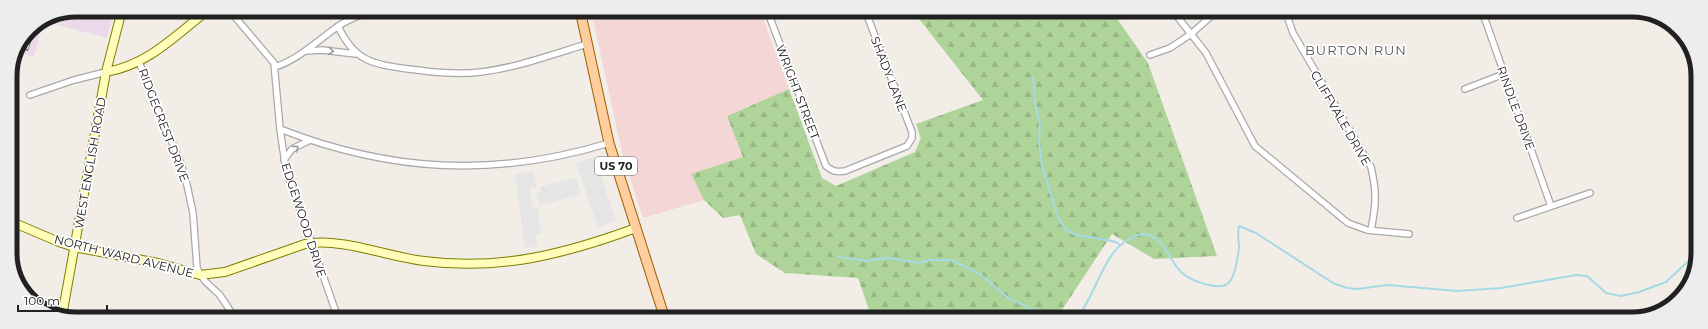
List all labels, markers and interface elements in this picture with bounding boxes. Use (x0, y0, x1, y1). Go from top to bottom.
street label: SHADY LANE (868, 34, 910, 114)
street label: WRIGHT STREET (773, 42, 823, 142)
district label: BURTON RUN (1305, 42, 1407, 58)
one-way arrow (328, 46, 334, 55)
street label: RINDLE DRIVE (1494, 64, 1538, 152)
street label: RIDGECREST DRIVE (135, 66, 193, 184)
street label: CLIFFVALE DRIVE (1308, 68, 1374, 168)
street label: WEST ENGLISH ROAD (71, 96, 109, 230)
one-way arrow (291, 146, 298, 153)
road number: US 70 (595, 157, 637, 175)
street label: EDGEWOOD DRIVE (278, 161, 330, 279)
street label: NORTH WARD AVENUE (53, 231, 195, 281)
scale bar (18, 287, 107, 313)
text: 100 m (24, 293, 60, 308)

